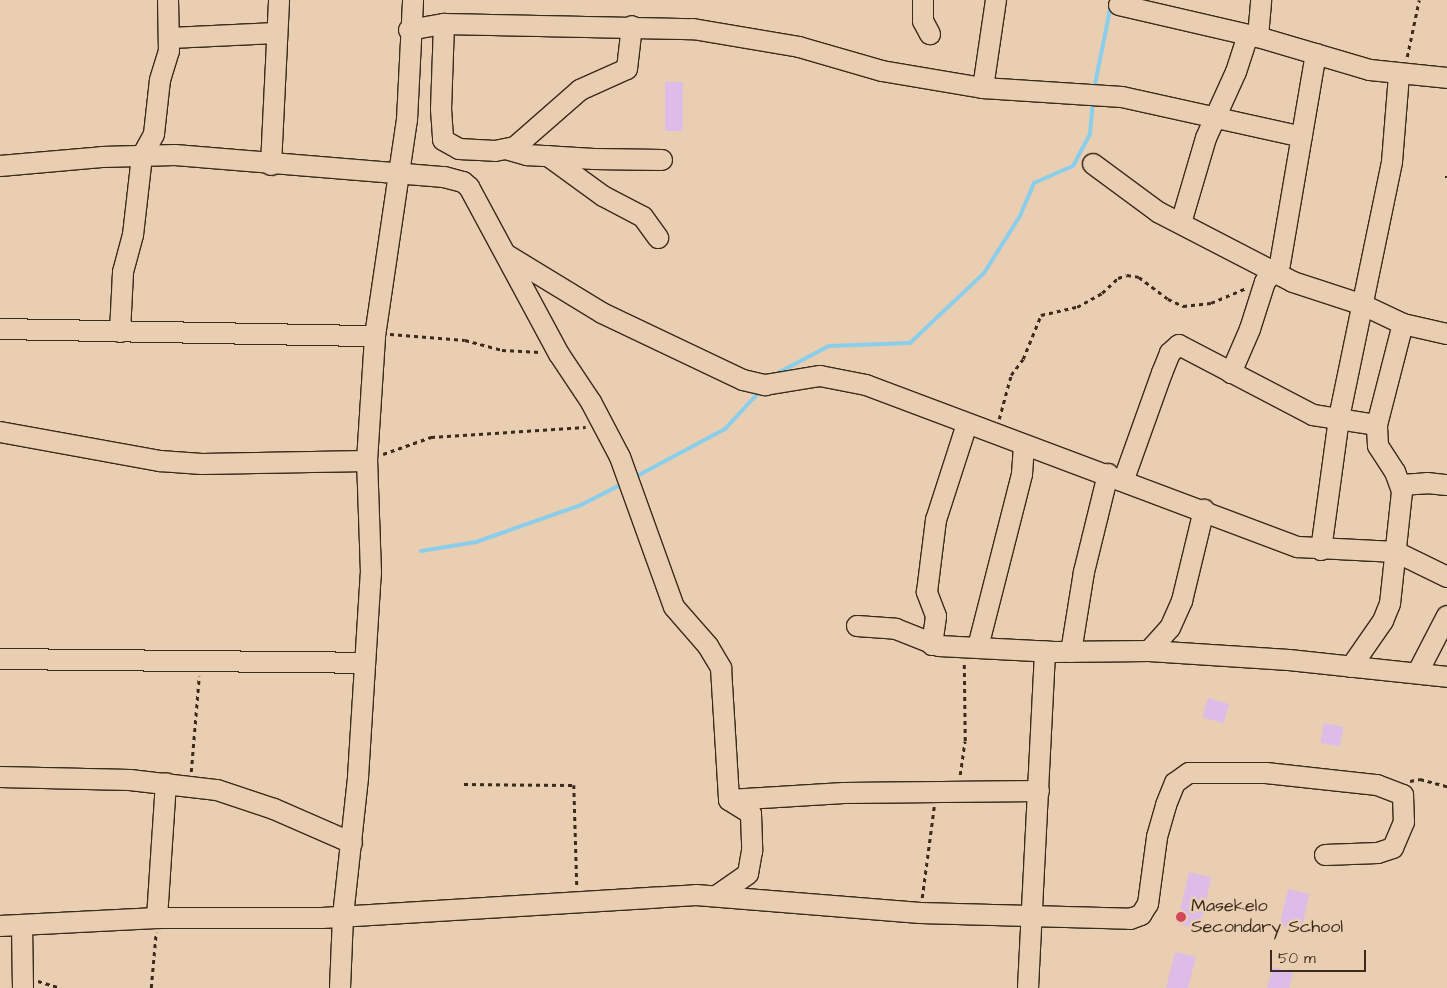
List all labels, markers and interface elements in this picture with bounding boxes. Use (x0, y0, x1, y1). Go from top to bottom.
place label: Masekelo Secondary School (1191, 896, 1343, 939)
marker: Masekelo Secondary School (1175, 911, 1187, 923)
scale bar (1272, 940, 1368, 972)
text: 50 m (1278, 948, 1316, 969)

